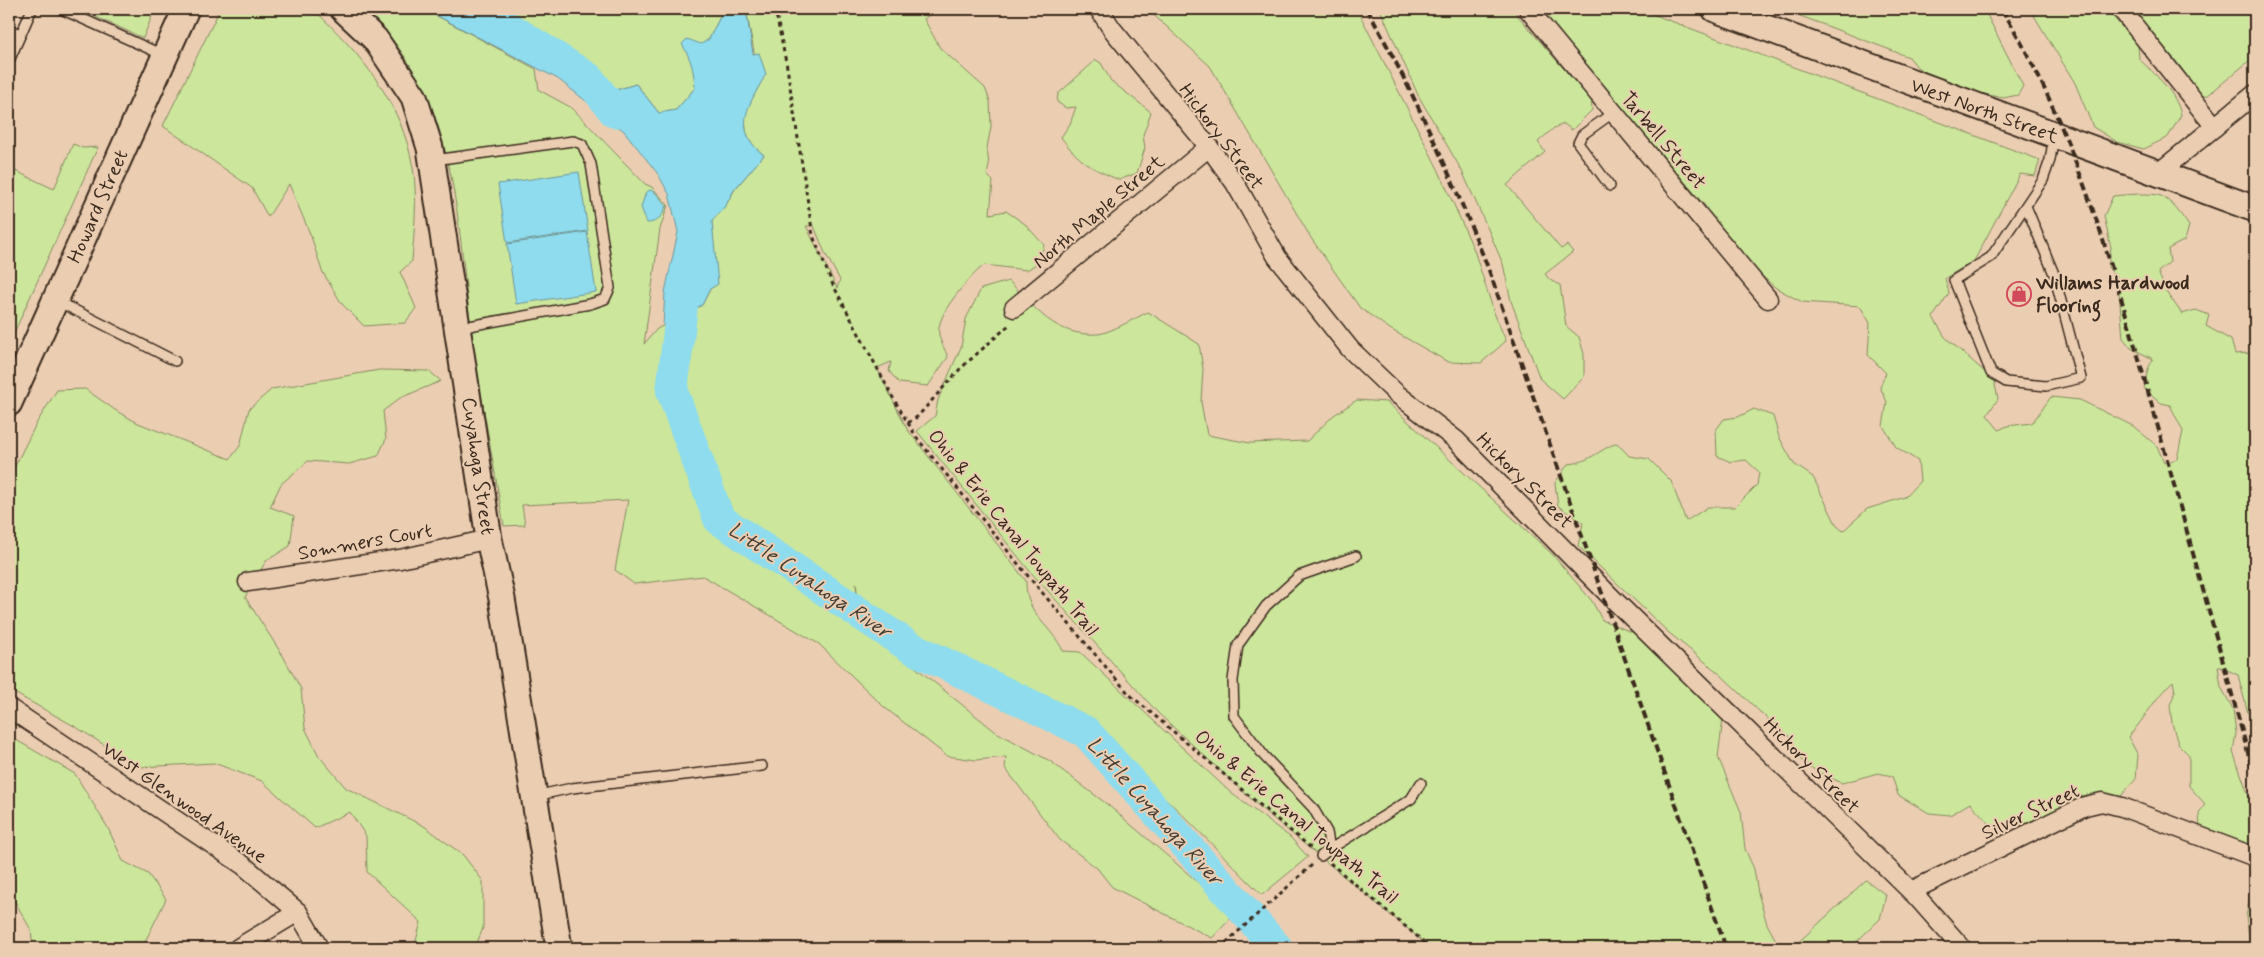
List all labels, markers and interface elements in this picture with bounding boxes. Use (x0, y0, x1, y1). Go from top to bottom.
street label: West North Street (1907, 72, 2062, 151)
street label: Hickory Street (1172, 78, 1270, 196)
street label: Tarbell Street (1614, 86, 1712, 196)
street label: Howard Street (61, 146, 135, 268)
street label: North Maple Street (1027, 149, 1171, 275)
place label: Willams Hardwood Flooring (2035, 270, 2190, 322)
shop icon: Willams Hardwood Flooring (2006, 281, 2032, 307)
street label: Cuyahoga Street (454, 396, 501, 537)
street label: Ohio & Erie Canal Towpath Trail (921, 424, 1105, 642)
street label: Hickory Street (1470, 427, 1578, 535)
water label: Little Cuyahoga River (723, 516, 898, 647)
street label: Sommers Court (296, 517, 435, 568)
street label: Hickory Street (1757, 712, 1865, 820)
street label: Ohio & Erie Canal Towpath Trail (1188, 724, 1404, 910)
water label: Little Cuyahoga River (1080, 731, 1230, 893)
street label: West Glenwood Avenue (96, 736, 272, 871)
street label: Silver Street (1977, 778, 2084, 847)

